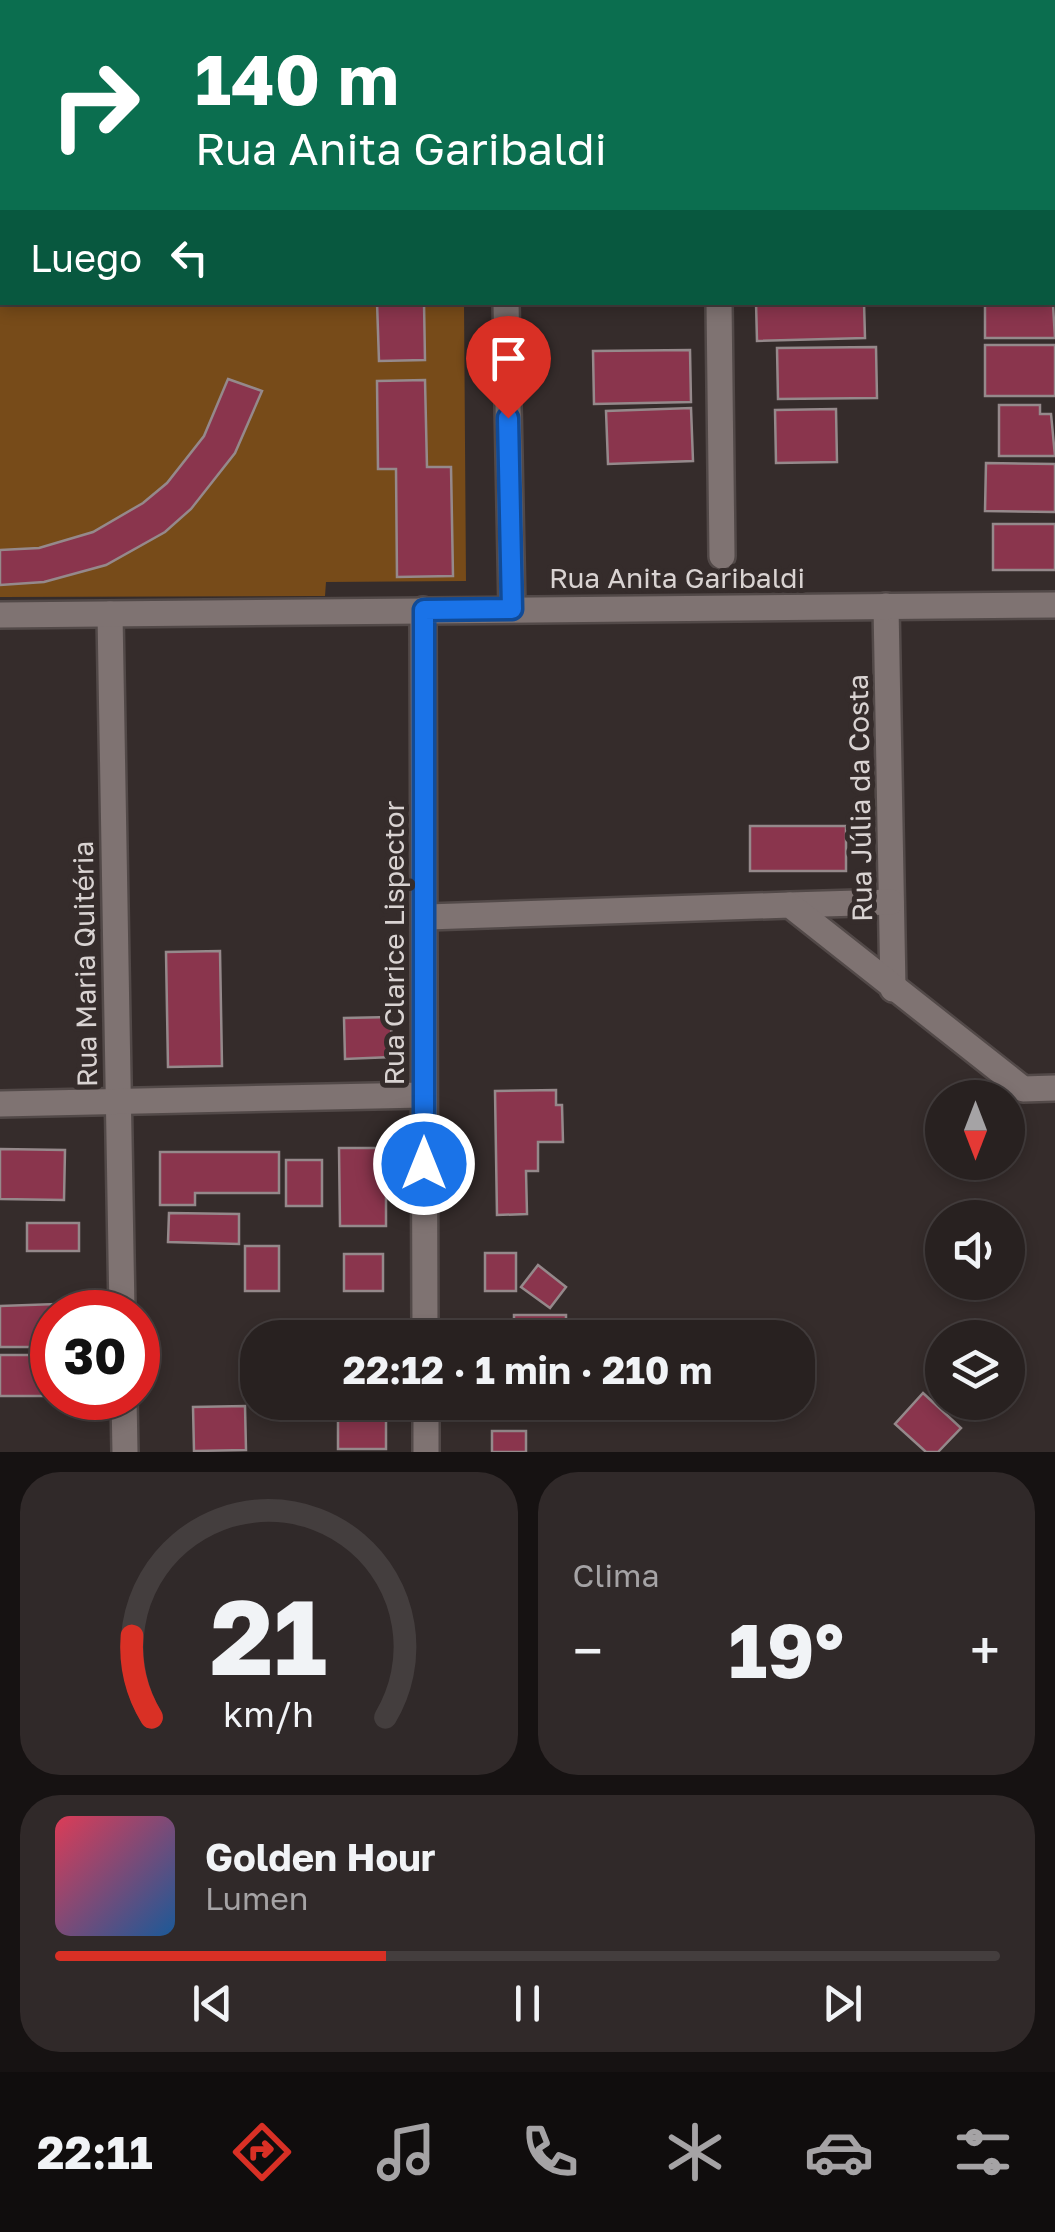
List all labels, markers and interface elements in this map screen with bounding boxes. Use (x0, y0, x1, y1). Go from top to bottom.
text: 140 m (195, 36, 399, 120)
icon: right (30, 40, 160, 170)
text: Rua Anita Garibaldi (195, 121, 607, 175)
icon: left (162, 230, 217, 285)
text: Luego (30, 235, 142, 280)
pin (466, 316, 551, 419)
icon: arrive (481, 331, 536, 386)
street label: Rua Anita Garibaldi (549, 561, 805, 594)
street label: Rua Júlia da Costa (841, 674, 878, 922)
street label: Rua Clarice Lispector (377, 800, 410, 1085)
street label: Rua Maria Quitéria (66, 841, 103, 1087)
north arrow (925, 1080, 1025, 1180)
map controls (925, 1080, 1025, 1420)
position arrow (372, 1112, 476, 1216)
button: sound (925, 1200, 1025, 1300)
speed limit sign: 30 (30, 1290, 160, 1420)
button: layers (925, 1320, 1025, 1420)
text: 22:12 · 1 min · 210 m (343, 1347, 712, 1392)
text: Clima (573, 1556, 659, 1594)
text: 21 (210, 1573, 327, 1698)
text: 19° (728, 1604, 844, 1695)
text: − (573, 1617, 603, 1683)
text: + (970, 1617, 1000, 1683)
text: km/h (223, 1692, 314, 1735)
text: Golden Hour (205, 1834, 436, 1879)
text: Lumen (205, 1879, 309, 1917)
icon: previous (185, 1976, 240, 2031)
icon: pause (500, 1976, 555, 2031)
icon: next (815, 1976, 870, 2031)
icon: directions (227, 2117, 297, 2187)
icon: music (371, 2117, 441, 2187)
icon: phone (515, 2117, 585, 2187)
icon: climate (660, 2117, 730, 2187)
icon: car (804, 2117, 874, 2187)
icon: filters (948, 2117, 1018, 2187)
text: 22:11 (37, 2125, 153, 2179)

